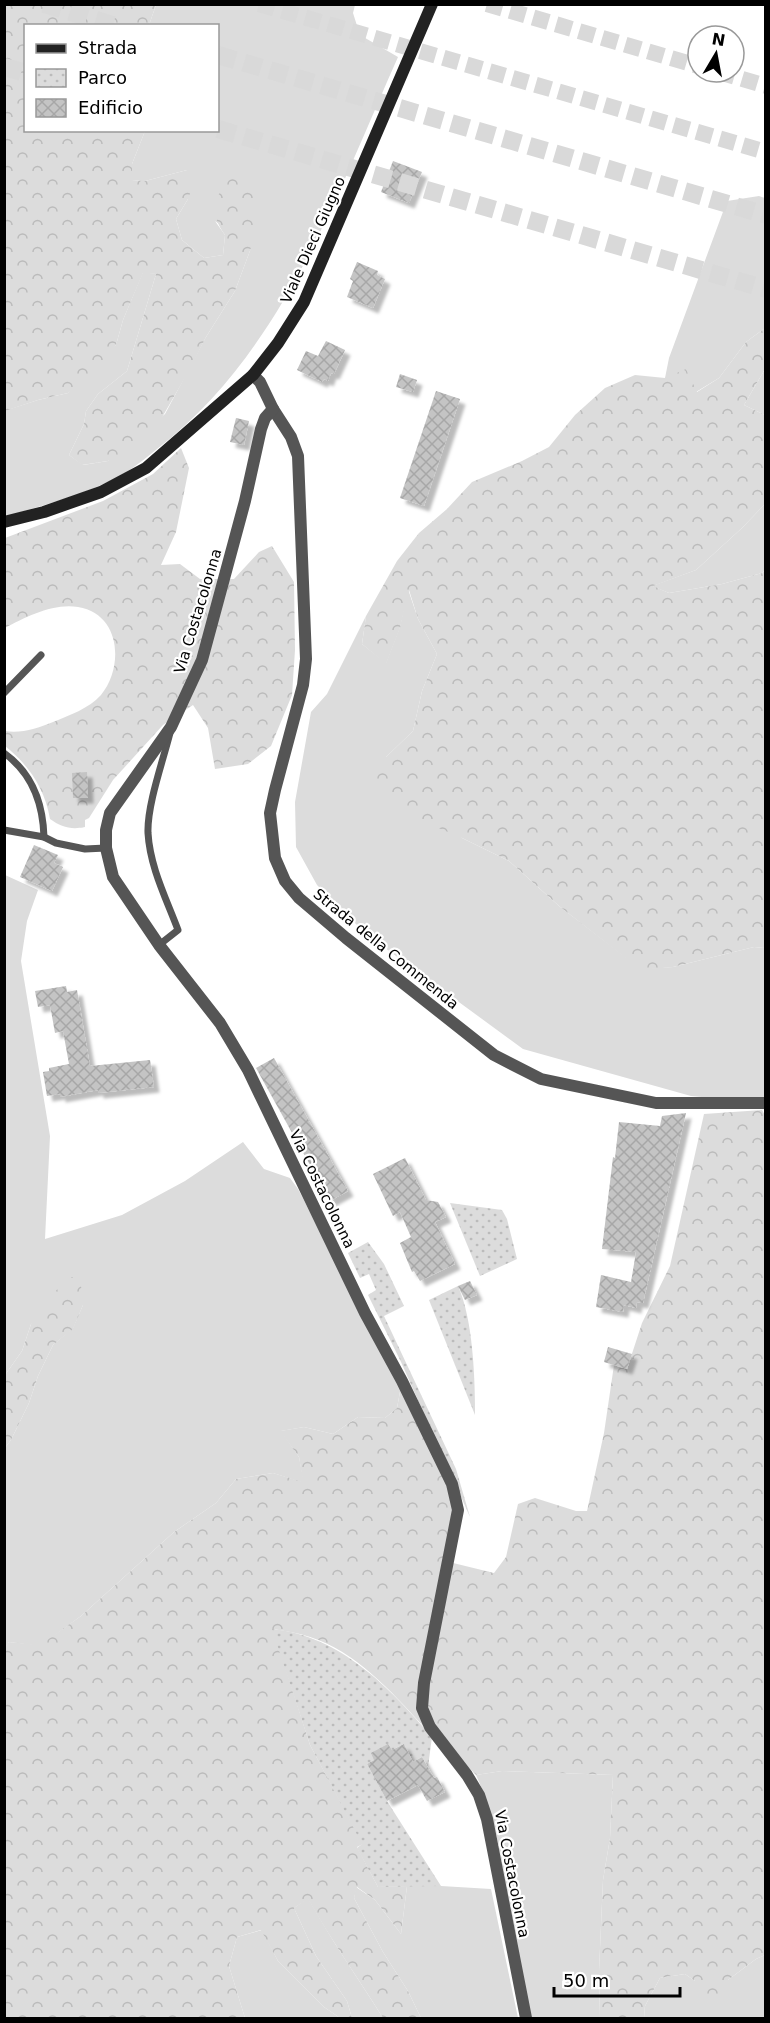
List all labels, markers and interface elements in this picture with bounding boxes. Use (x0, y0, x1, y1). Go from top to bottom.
legend (24, 24, 219, 132)
north arrow (686, 24, 746, 84)
text: N (710, 29, 727, 50)
text: Strada (78, 37, 137, 58)
text: Parco (78, 67, 127, 88)
text: Edificio (78, 97, 143, 118)
street label: Viale Dieci Giugno (277, 174, 349, 306)
street label: Via Costacolonna (170, 546, 226, 676)
street label: Strada della Commenda (310, 885, 462, 1013)
street label: Via Costacolonna (286, 1127, 358, 1251)
street label: Via Costacolonna (491, 1809, 533, 1939)
scale bar (554, 1960, 680, 1998)
text: 50 m (563, 1970, 609, 1991)

